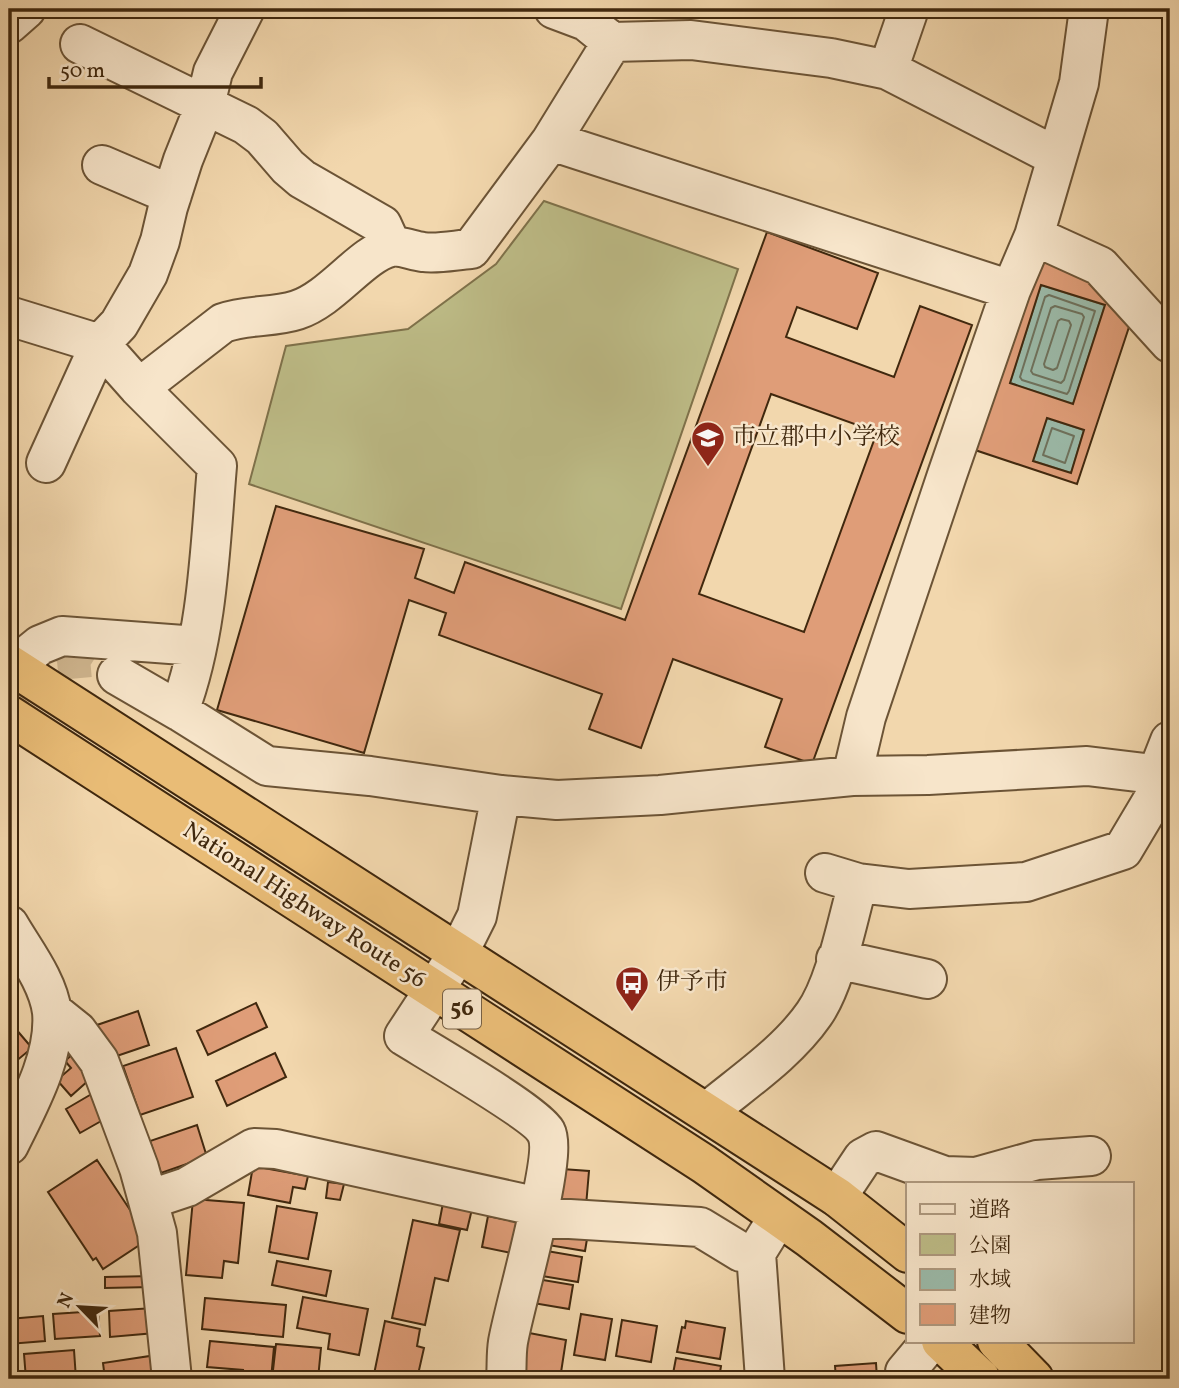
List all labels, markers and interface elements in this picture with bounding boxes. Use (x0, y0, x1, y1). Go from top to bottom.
scale bar (49, 46, 261, 90)
text: 50 m (60, 57, 105, 86)
school or university icon: 市立郡中小学校 (689, 419, 727, 468)
place label: 市立郡中小学校 (732, 421, 900, 455)
street label: National Highway Route 56 (176, 814, 432, 998)
bus stop icon: 伊予市 (613, 964, 651, 1013)
place label: 伊予市 (656, 966, 728, 1000)
road number: 56 (443, 990, 481, 1028)
legend (906, 1182, 1134, 1342)
text: 道路 (969, 1196, 1011, 1225)
text: 公園 (969, 1232, 1011, 1261)
text: 水域 (969, 1266, 1011, 1295)
north arrow (46, 1272, 116, 1342)
text: N (52, 1289, 81, 1312)
text: 建物 (969, 1302, 1011, 1331)

